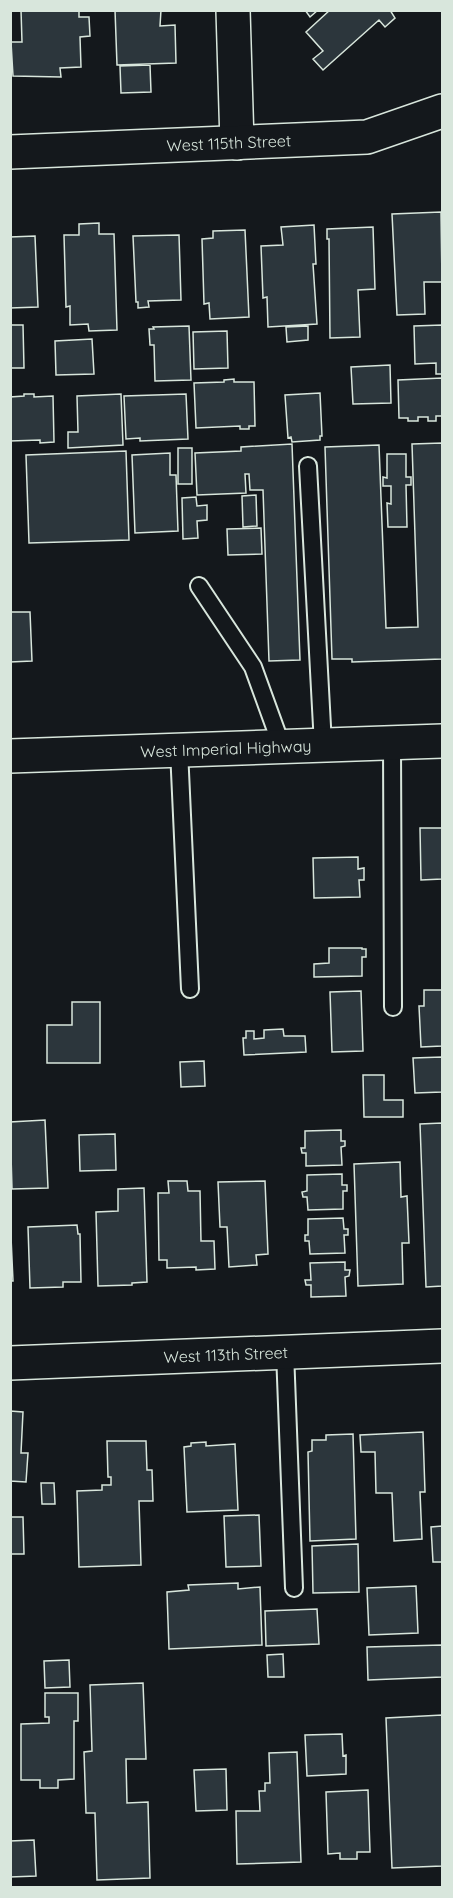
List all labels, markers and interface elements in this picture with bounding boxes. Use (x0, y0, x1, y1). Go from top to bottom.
street label: West 115th Street (166, 130, 292, 155)
street label: West Imperial Highway (140, 736, 312, 761)
street label: West 113th Street (163, 1342, 288, 1367)

